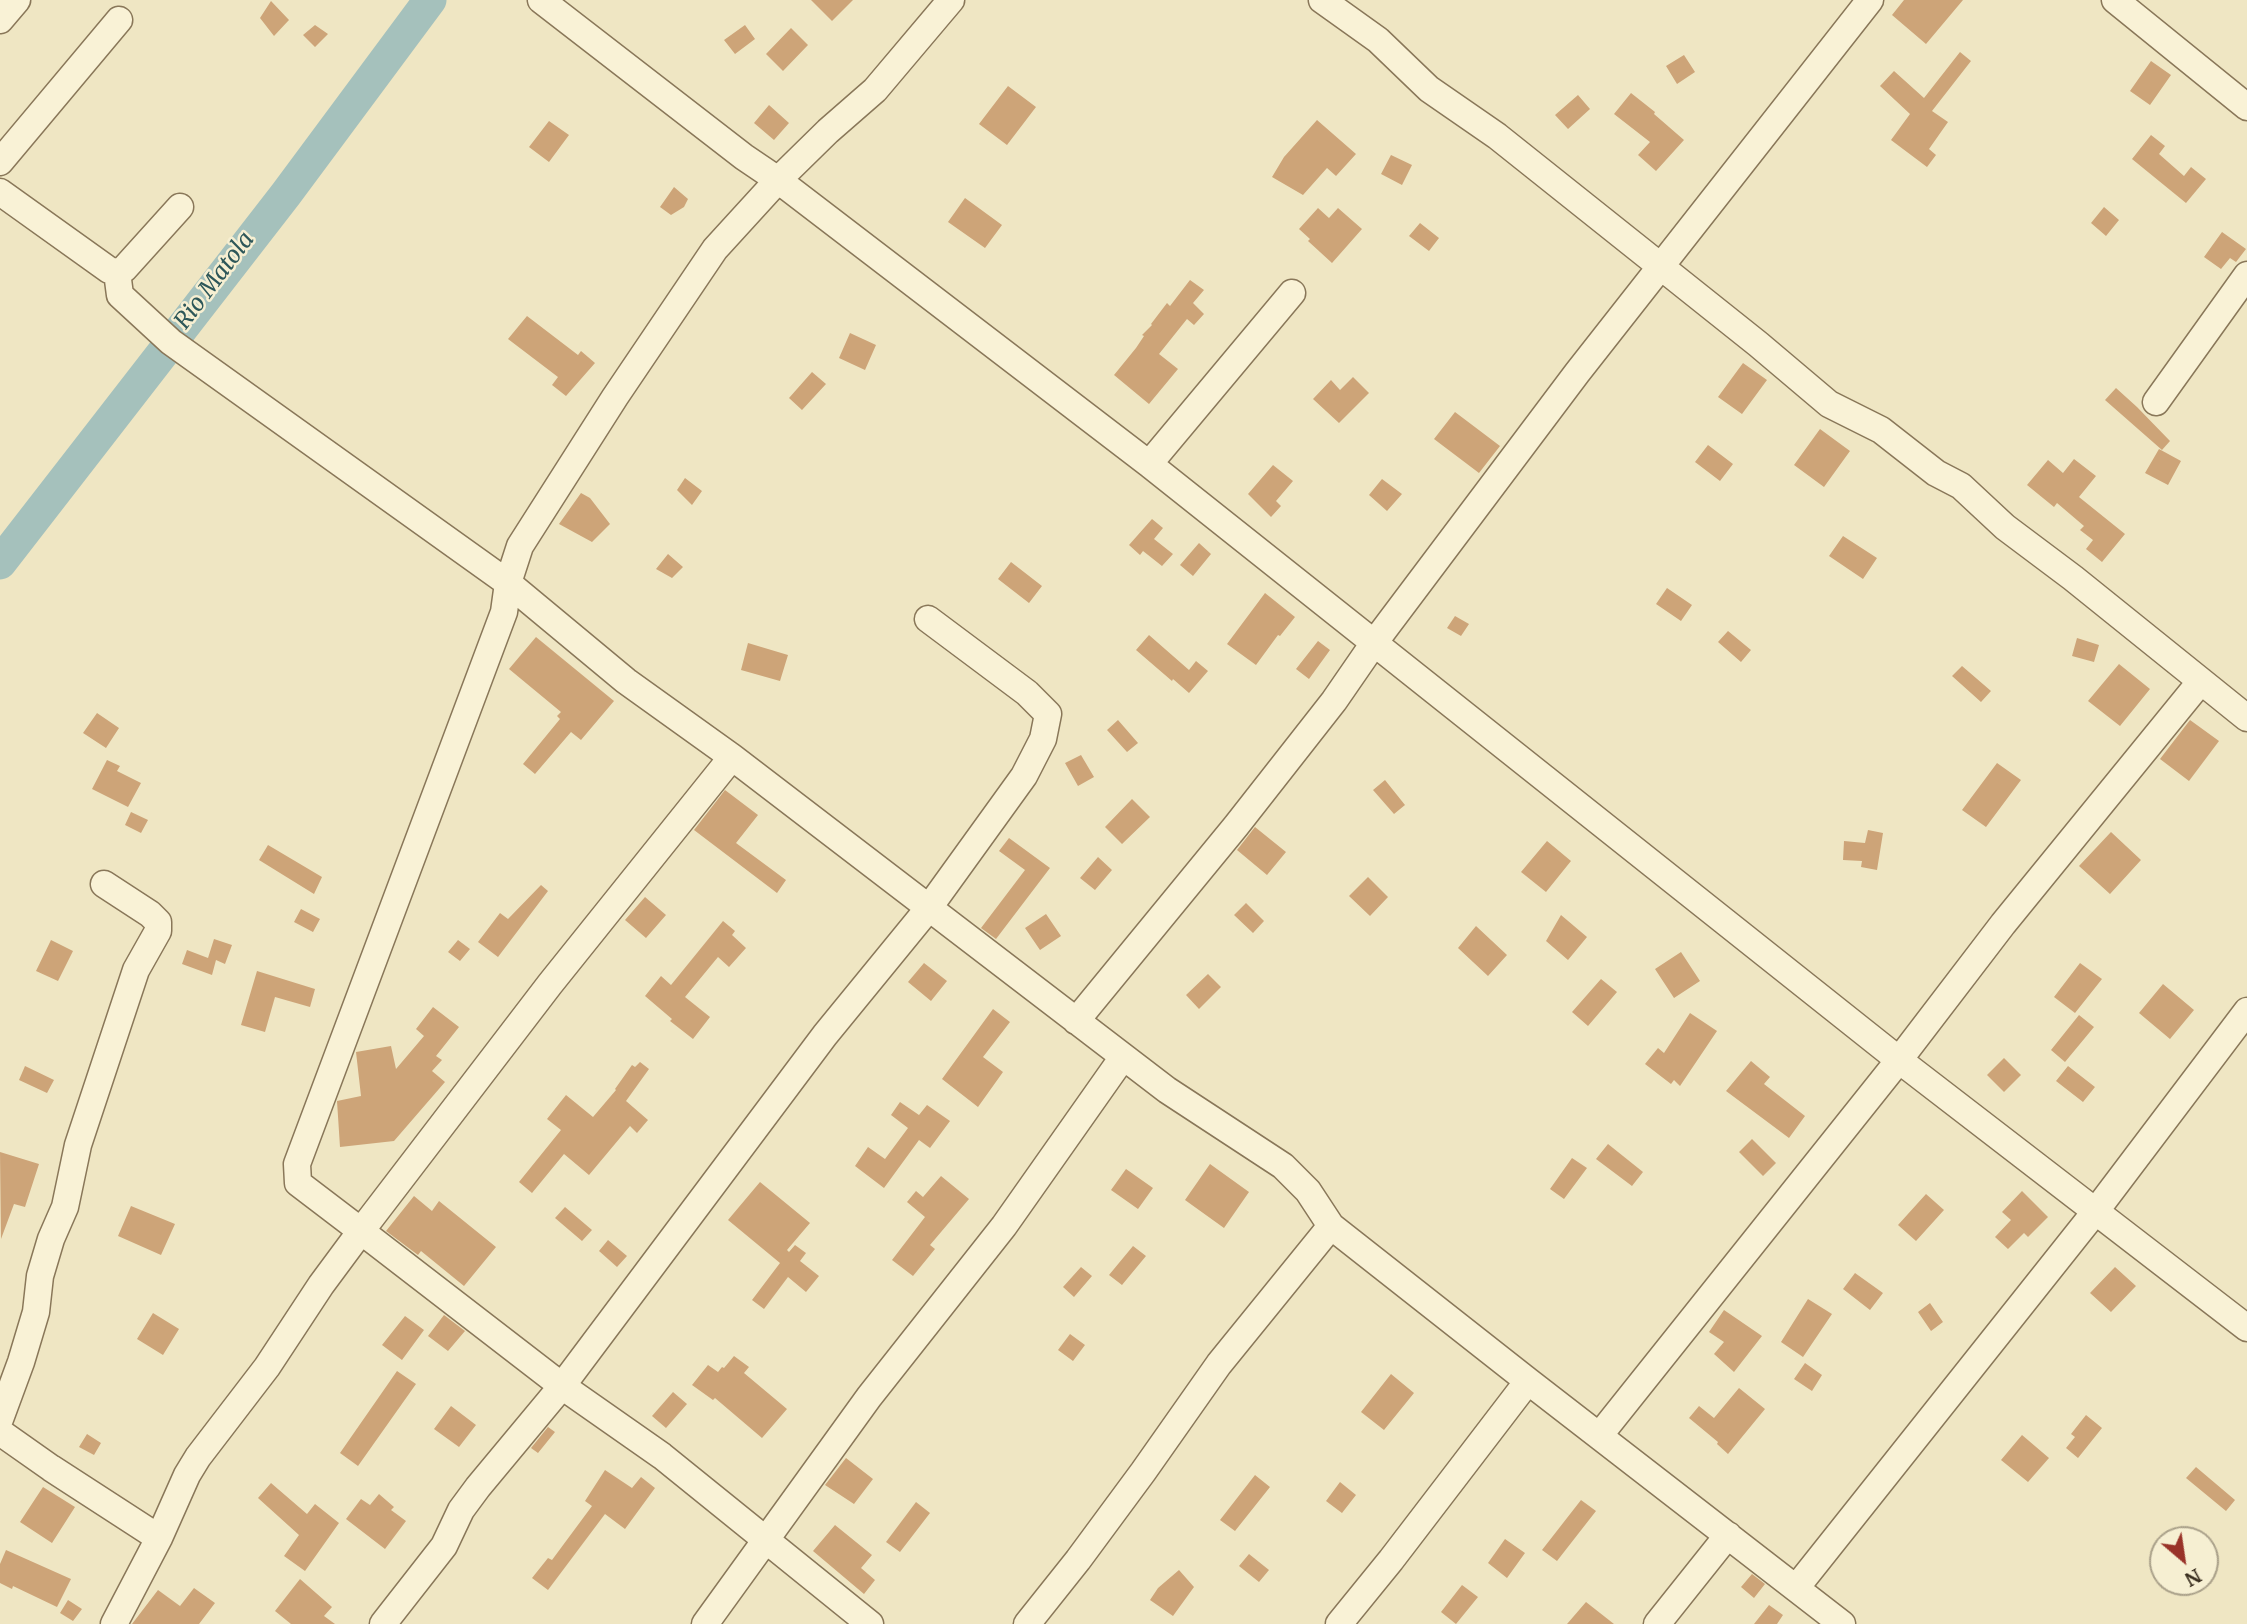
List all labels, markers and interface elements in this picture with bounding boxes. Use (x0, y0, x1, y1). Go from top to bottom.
water label: Rio Matola (170, 227, 260, 335)
north arrow (2149, 1526, 2219, 1596)
text: N (2181, 1563, 2206, 1592)

